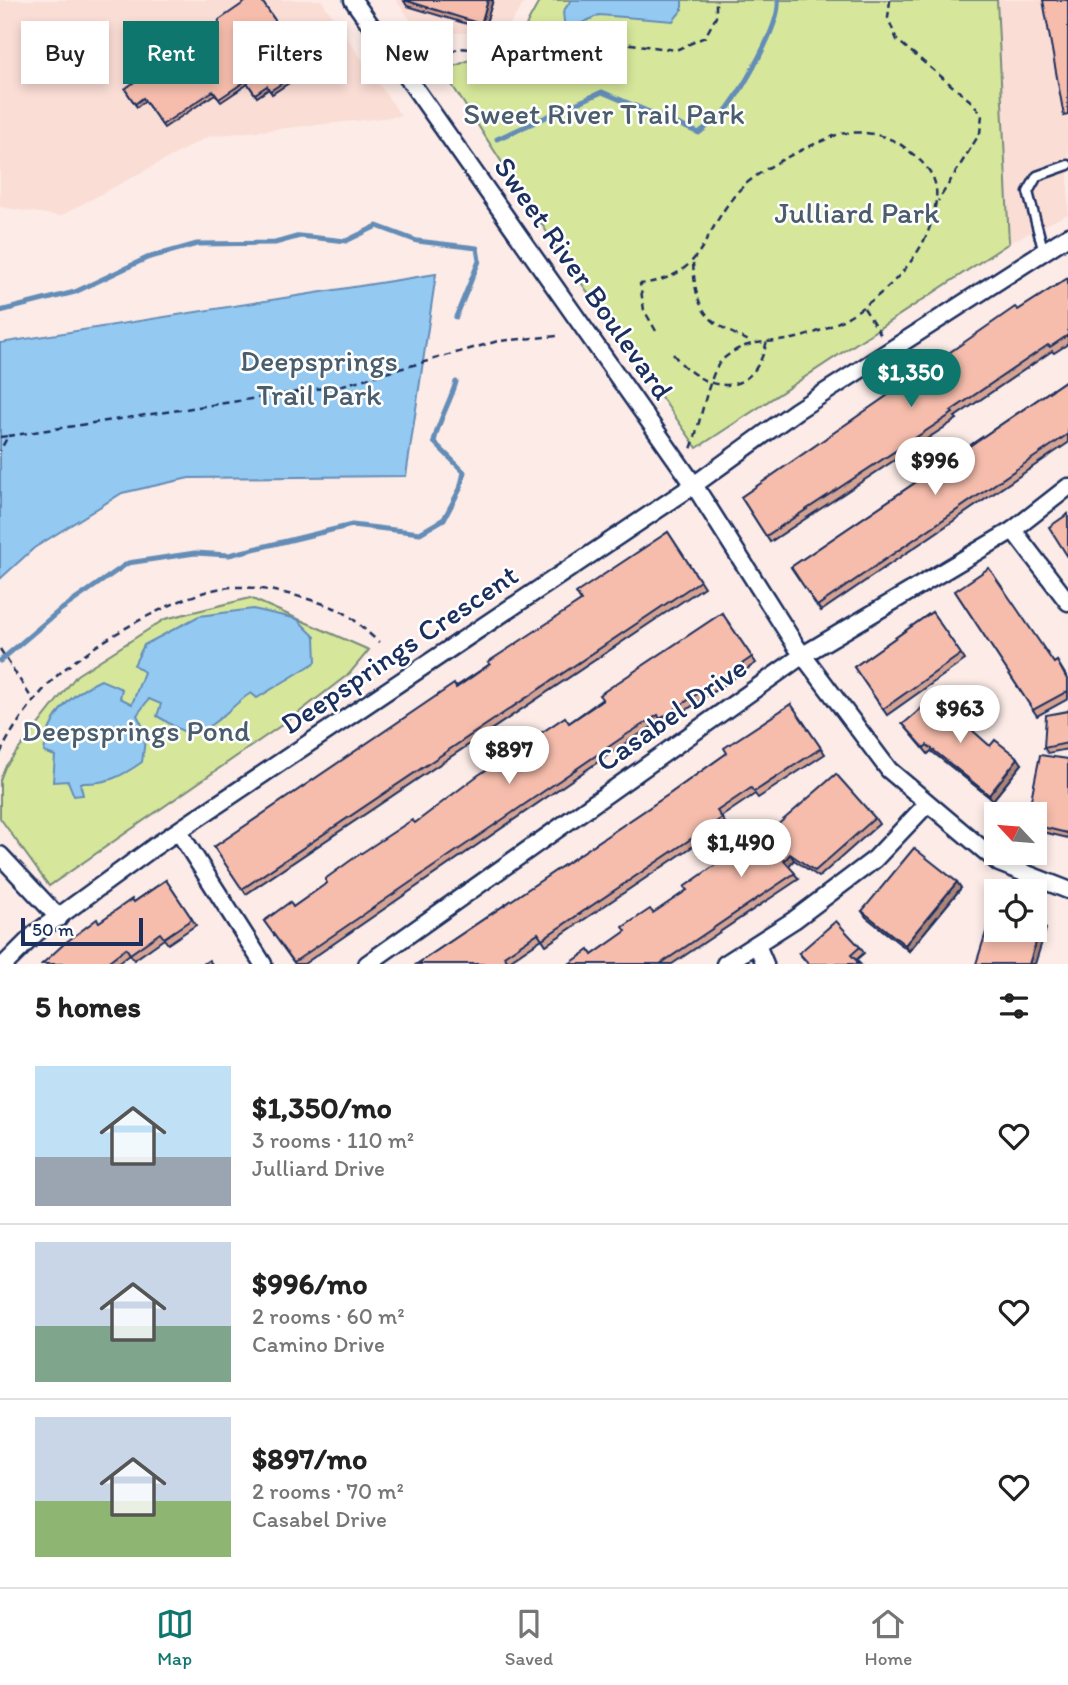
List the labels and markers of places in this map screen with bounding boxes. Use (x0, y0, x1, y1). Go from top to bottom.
pin: $1,350 (854, 350, 968, 409)
pin: $996 (894, 438, 976, 497)
pin: $963 (919, 686, 1001, 745)
pin: $897 (468, 726, 550, 786)
pin: $1,490 (684, 820, 798, 879)

